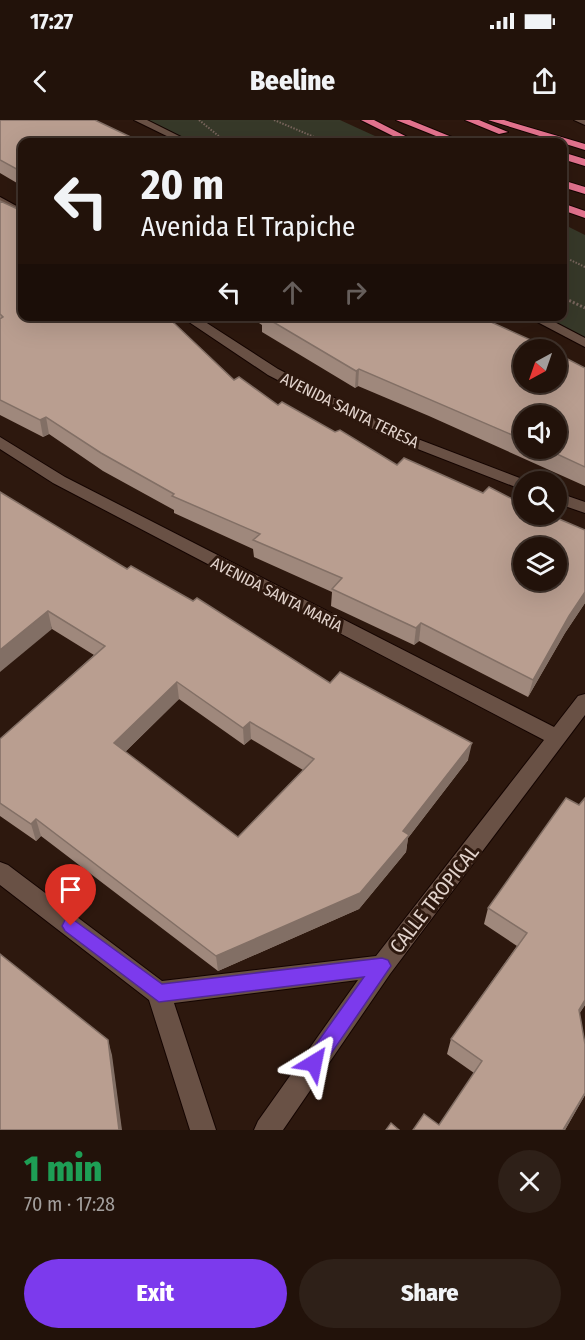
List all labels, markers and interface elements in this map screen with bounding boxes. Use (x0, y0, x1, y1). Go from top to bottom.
text: 17:27 (30, 8, 73, 35)
icon: back (24, 65, 57, 98)
text: Beeline (250, 65, 335, 97)
icon: share (528, 65, 561, 98)
text: 20 m (141, 160, 224, 210)
icon: left (42, 162, 120, 240)
text: Avenida El Trapiche (141, 211, 355, 243)
icon: left (213, 276, 246, 309)
icon: ahead (276, 276, 309, 309)
icon: right (339, 276, 372, 309)
north arrow (513, 339, 567, 393)
map controls (513, 339, 567, 591)
street label: AVENIDA SANTA TERESA (278, 369, 422, 452)
button: sound (513, 405, 567, 459)
button: search (513, 471, 567, 525)
button: layers (513, 537, 567, 591)
street label: AVENIDA SANTA MARÍA (208, 553, 346, 636)
street label: CALLE TROPICAL (384, 840, 484, 958)
pin (45, 864, 96, 926)
icon: arrive (54, 873, 87, 906)
position arrow (282, 1031, 346, 1095)
text: 1 min (24, 1147, 102, 1191)
button: close (498, 1150, 561, 1213)
text: 70 m · 17:28 (24, 1192, 115, 1216)
button: Exit (24, 1259, 287, 1328)
button: Share (299, 1259, 561, 1328)

